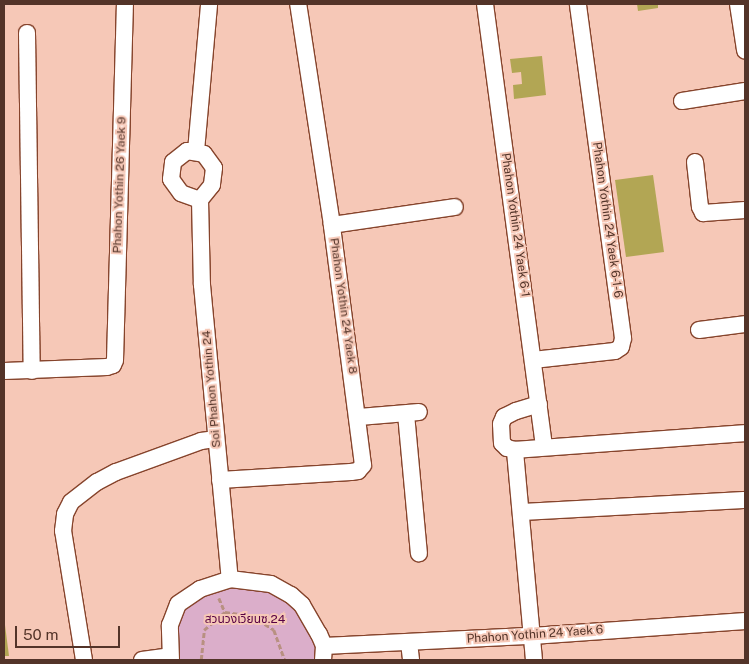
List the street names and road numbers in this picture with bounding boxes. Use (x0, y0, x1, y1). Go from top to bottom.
street label: Phahon Yothin 26 Yaek 9 (110, 116, 130, 254)
street label: Phahon Yothin 24 Yaek 6-1-6 (589, 141, 625, 299)
street label: Phahon Yothin 24 Yaek 6-1 (498, 152, 532, 298)
street label: Phahon Yothin 24 Yaek 8 (326, 237, 360, 375)
street label: Soi Phahon Yothin 24 (200, 330, 224, 448)
street label: Phahon Yothin 24 Yaek 6 (466, 623, 604, 647)

